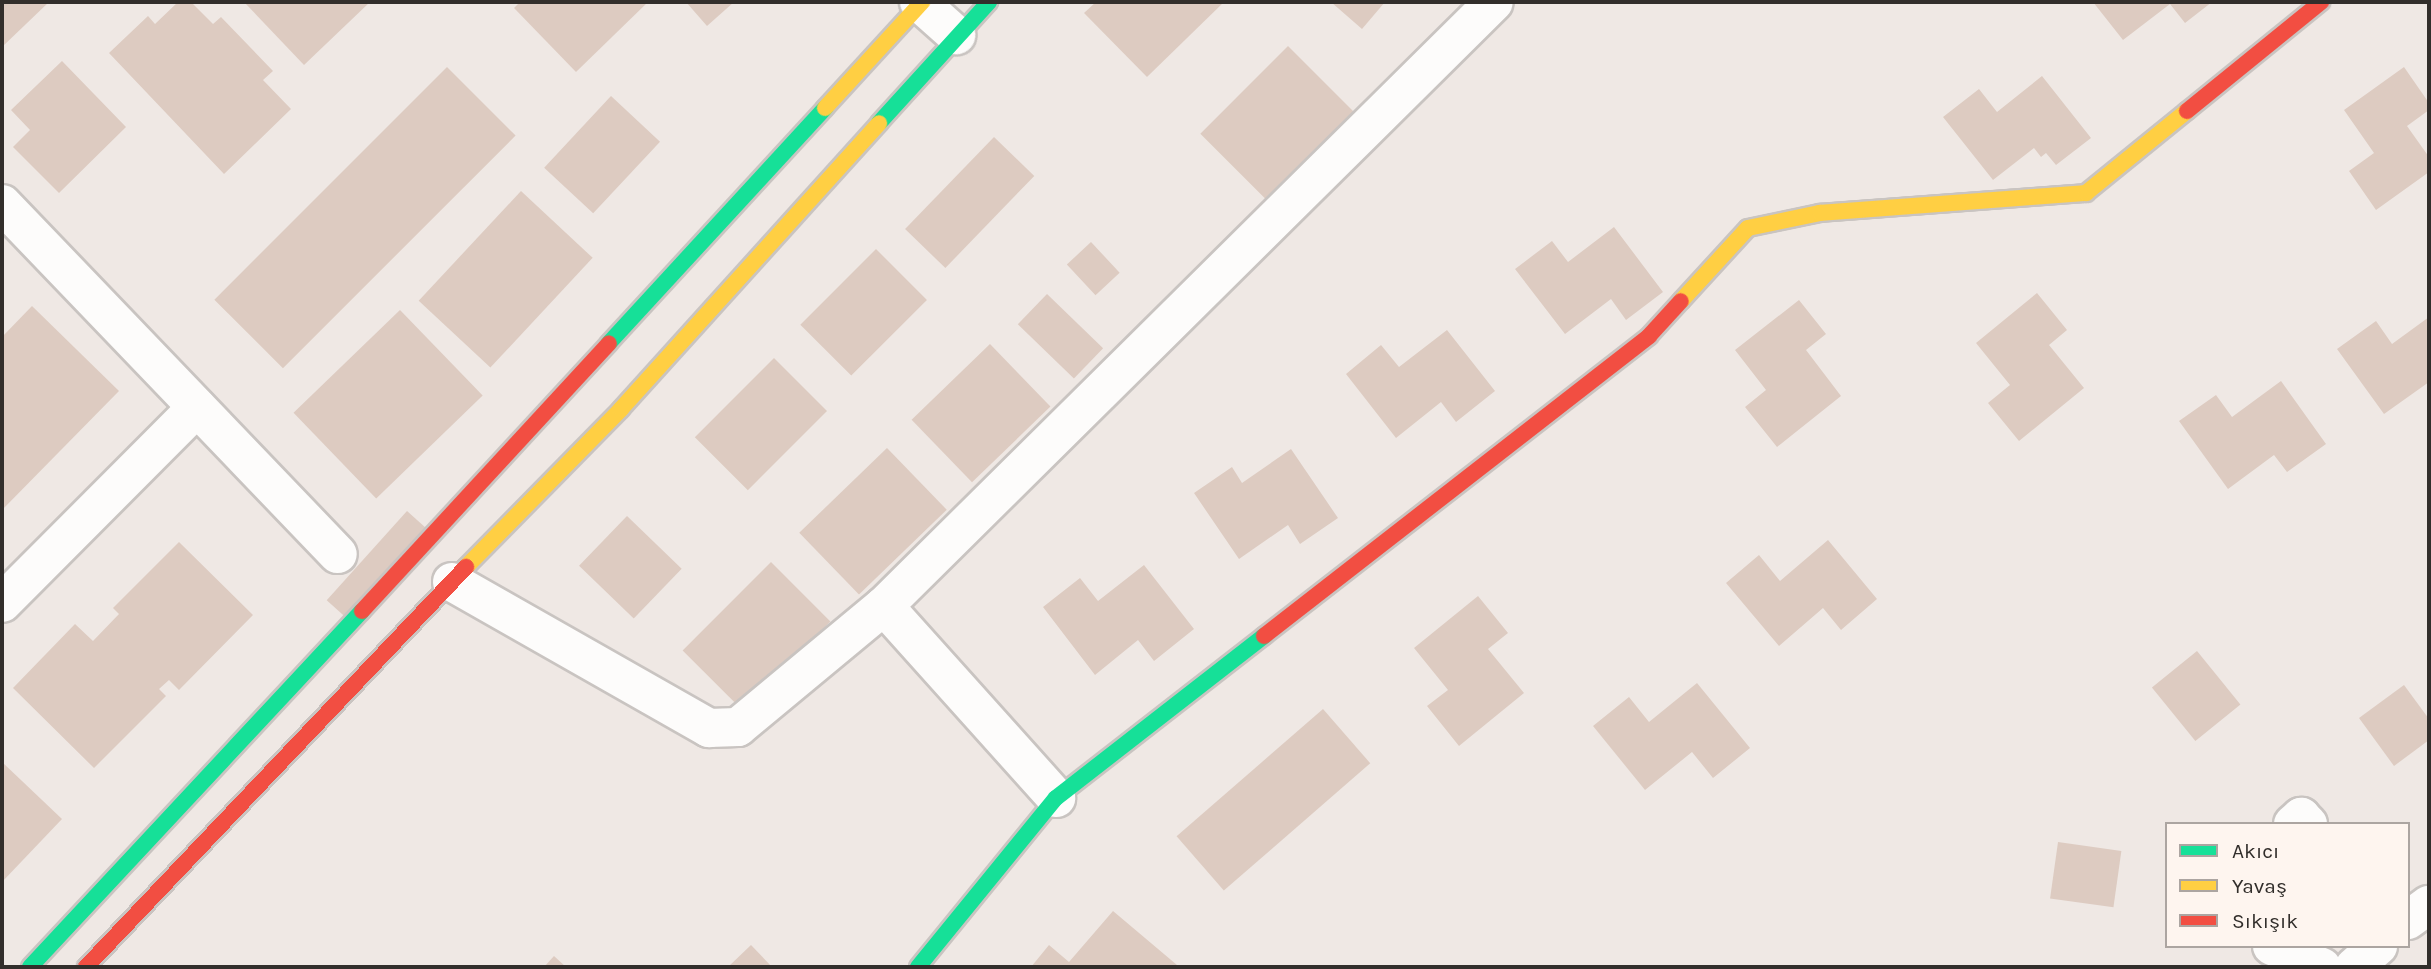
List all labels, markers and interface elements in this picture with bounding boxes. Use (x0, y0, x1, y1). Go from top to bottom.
legend (2165, 822, 2410, 948)
text: Akıcı (2232, 839, 2279, 863)
text: Yavaş (2232, 874, 2287, 898)
text: Sıkışık (2232, 909, 2298, 933)

